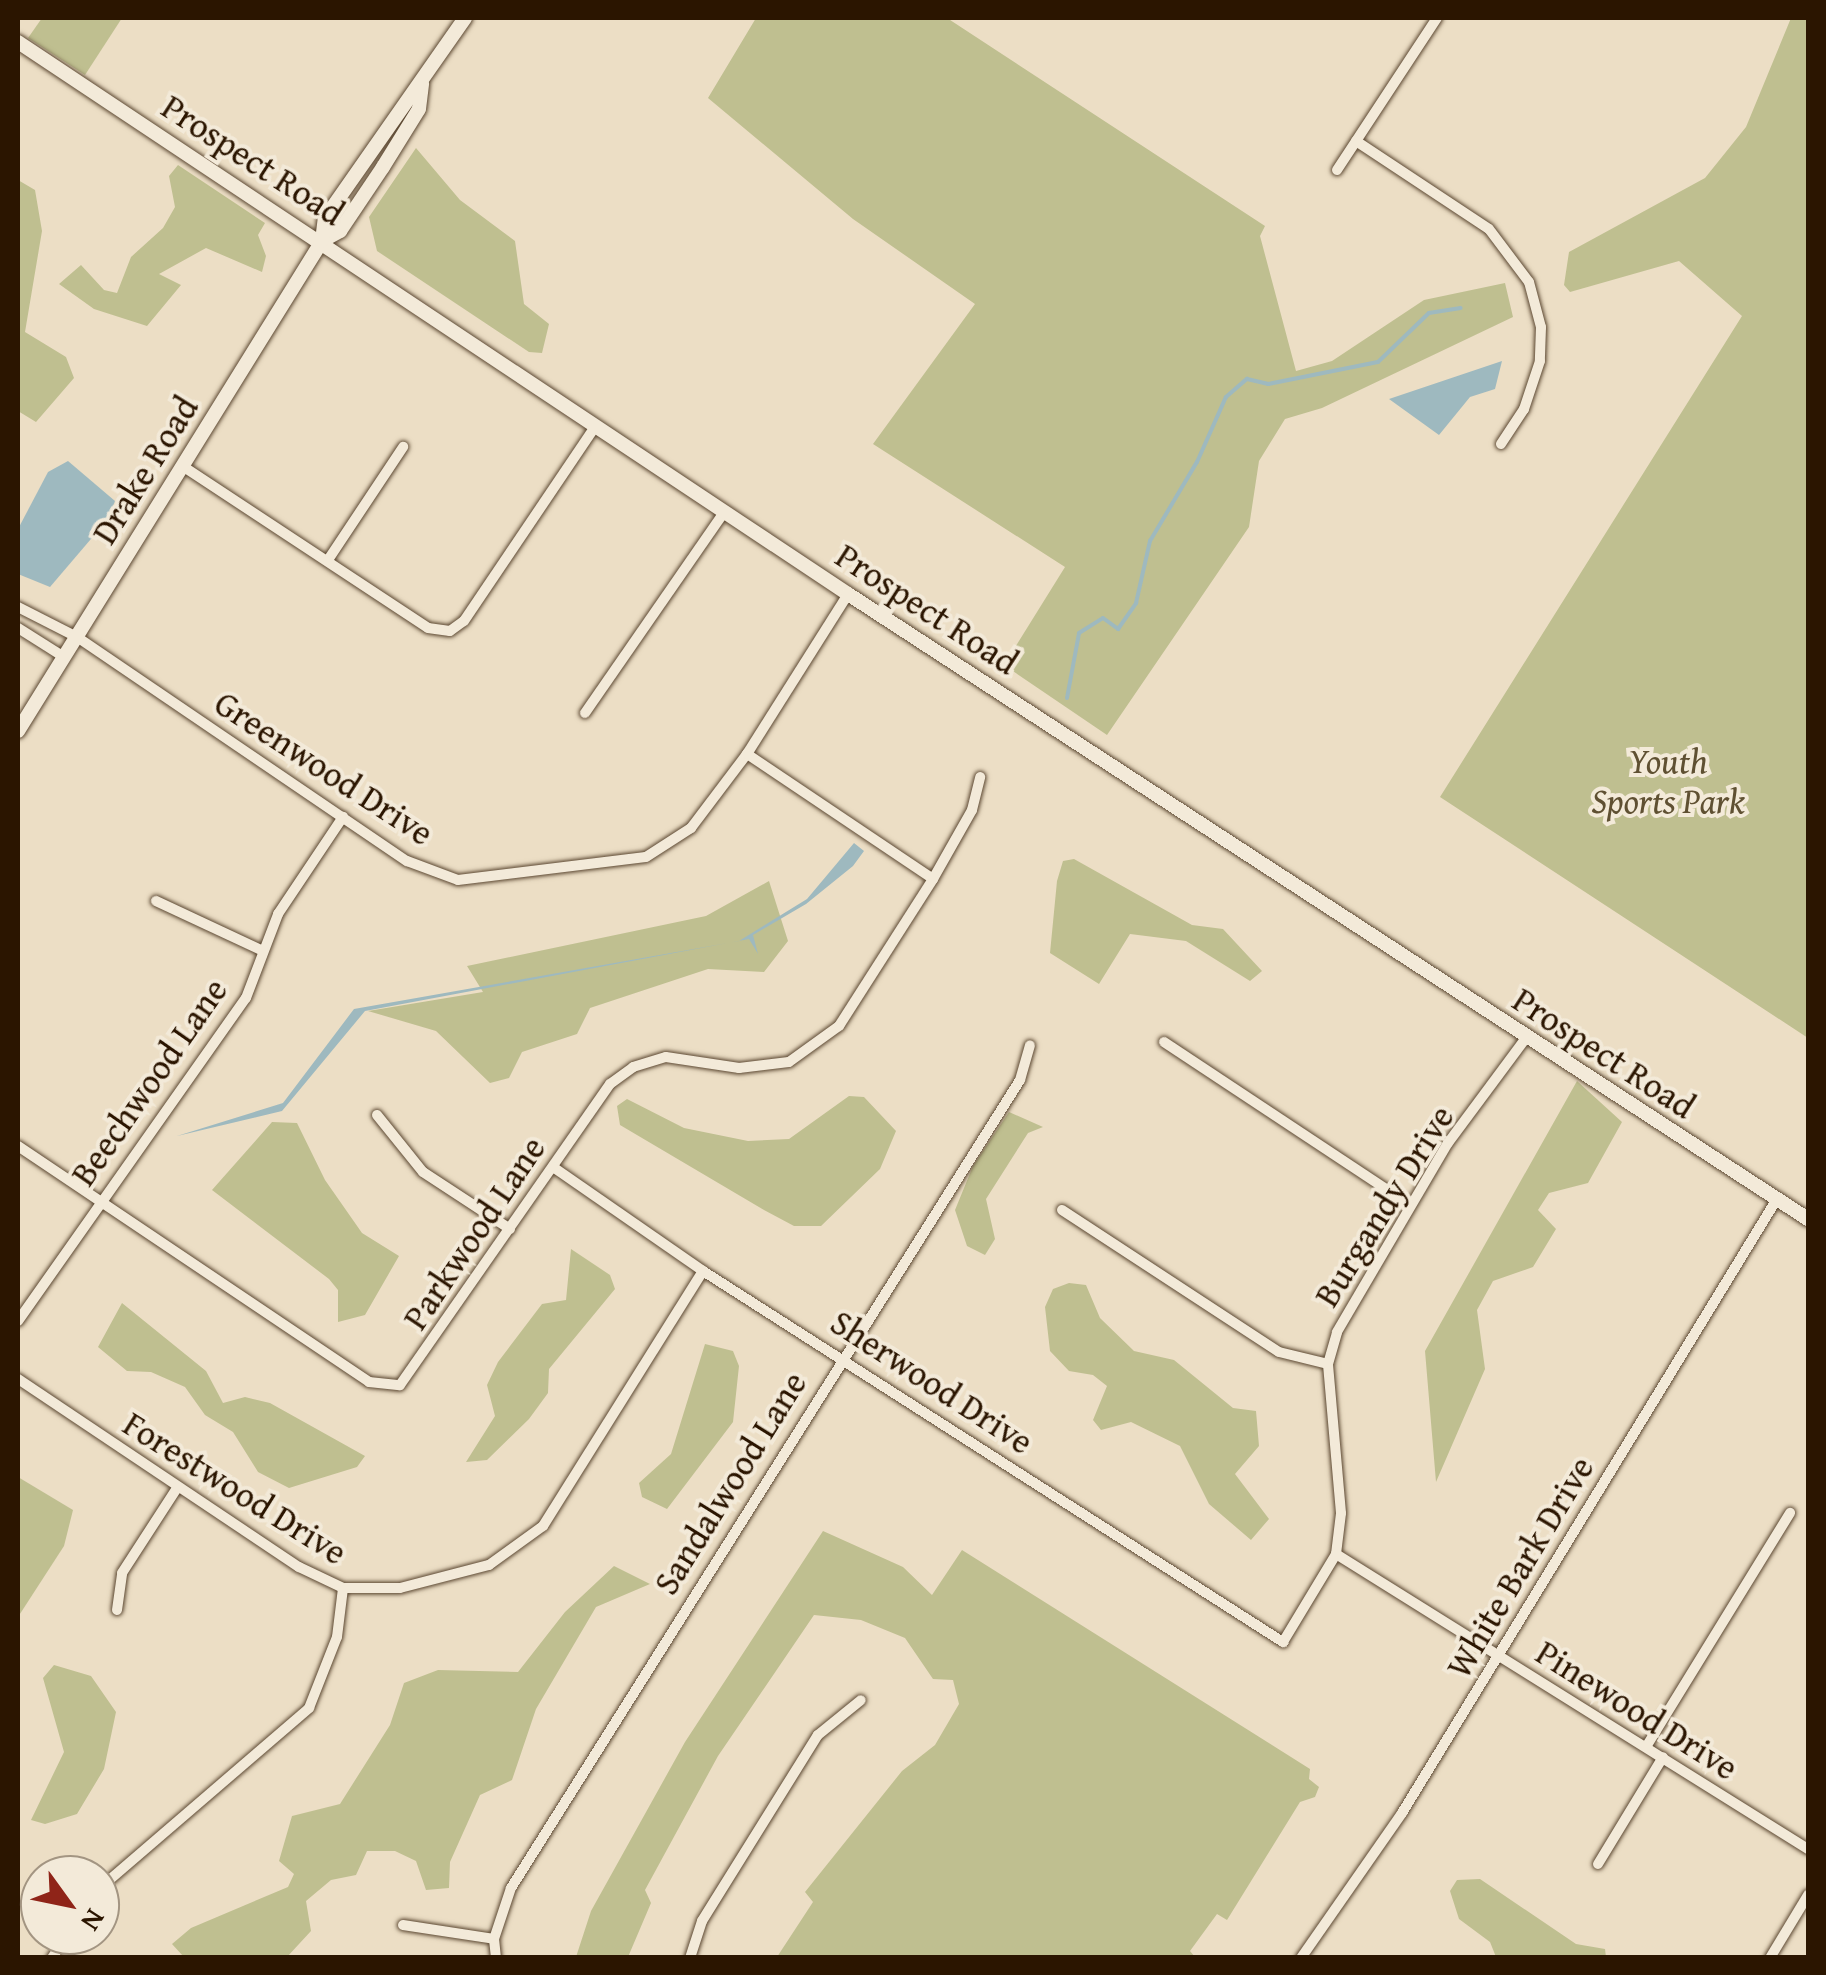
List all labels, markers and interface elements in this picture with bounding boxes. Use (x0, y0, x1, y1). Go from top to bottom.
street label: Prospect Road (154, 86, 352, 234)
street label: Drake Road (83, 388, 207, 552)
street label: Prospect Road (828, 535, 1026, 683)
street label: Greenwood Drive (207, 682, 441, 854)
park label: Youth Sports Park (1591, 740, 1745, 822)
street label: Beechwood Lane (62, 970, 236, 1194)
street label: Prospect Road (1505, 979, 1703, 1127)
street label: Burgandy Drive (1305, 1098, 1463, 1314)
street label: Parkwood Lane (394, 1129, 554, 1337)
street label: Sherwood Drive (823, 1301, 1041, 1463)
street label: Sandalwood Lane (645, 1364, 815, 1602)
street label: Forestwood Drive (116, 1403, 354, 1573)
street label: White Bark Drive (1437, 1449, 1603, 1685)
street label: Pinewood Drive (1528, 1631, 1746, 1789)
north arrow (20, 1855, 120, 1955)
text: N (72, 1902, 116, 1940)

